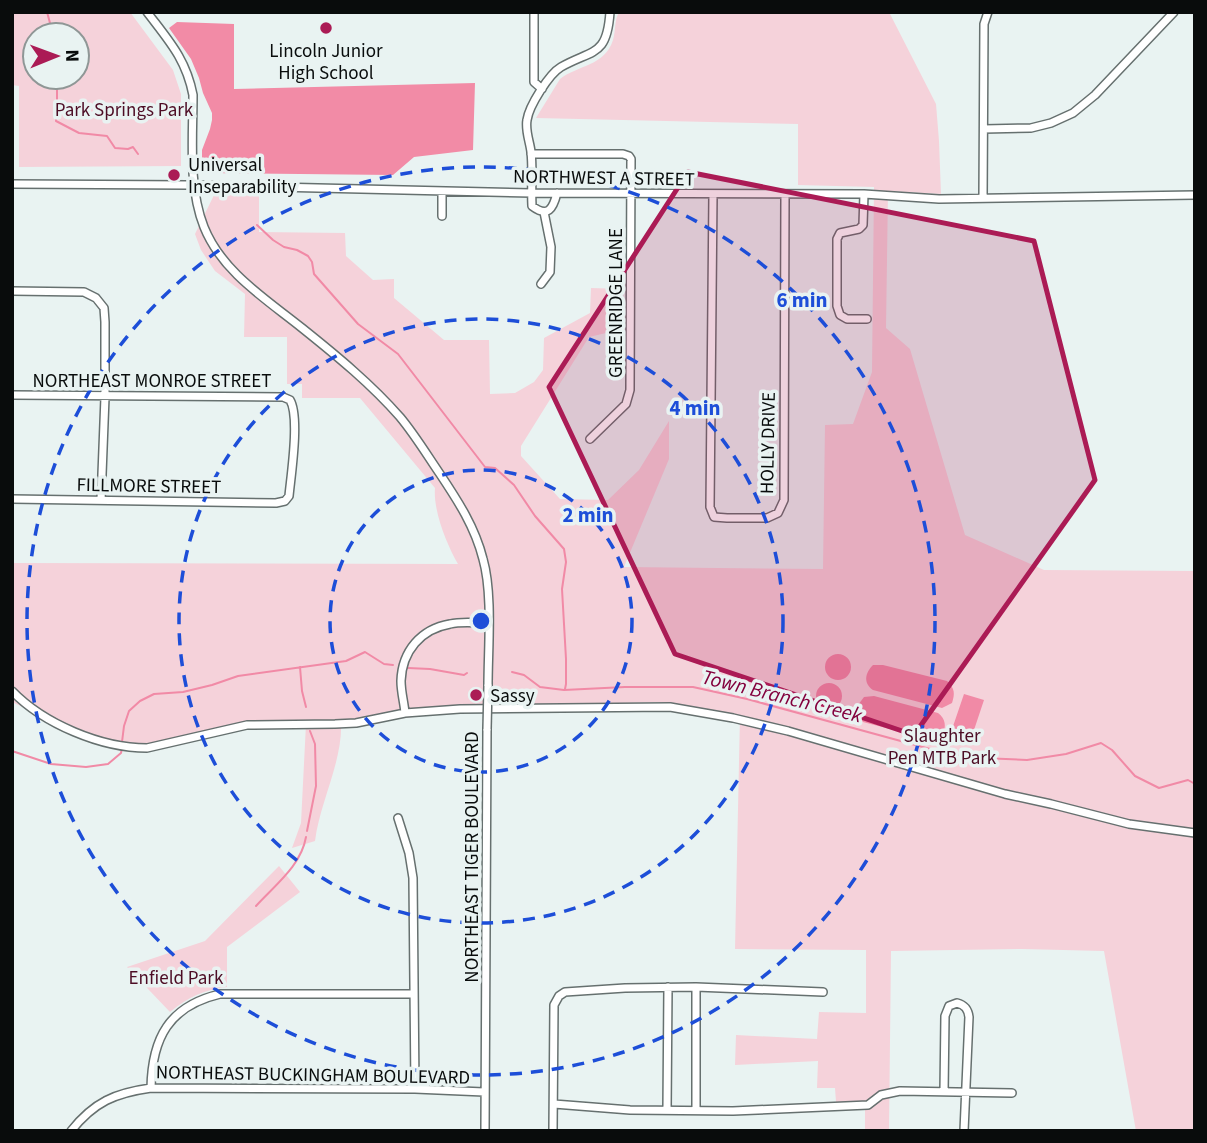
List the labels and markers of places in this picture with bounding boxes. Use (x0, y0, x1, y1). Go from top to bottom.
marker: Lincoln Junior High School (318, 20, 334, 36)
place label: Lincoln Junior High School (269, 38, 383, 87)
place label: Universal Inseparability (188, 152, 296, 201)
marker: Universal Inseparability (166, 167, 182, 183)
centre of rings (469, 609, 493, 633)
place label: Sassy (490, 683, 535, 710)
marker: Sassy (468, 687, 484, 703)

